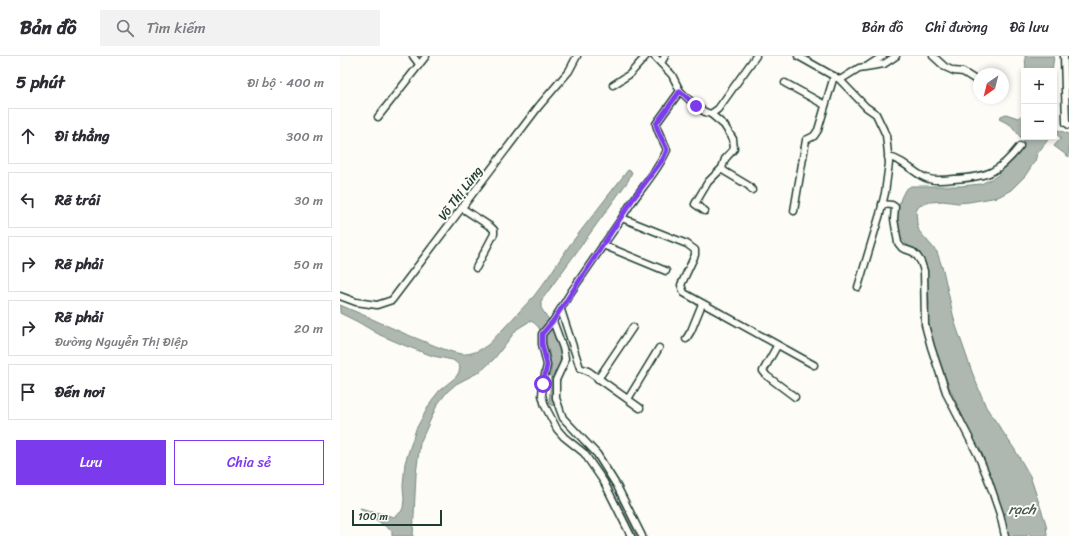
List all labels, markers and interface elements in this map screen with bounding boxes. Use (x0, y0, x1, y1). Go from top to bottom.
search box (100, 10, 380, 46)
text: Bản đồ (20, 11, 76, 44)
text: Tìm kiếm (146, 15, 206, 41)
text: Bản đồ (862, 15, 903, 40)
text: Chỉ đường (925, 15, 988, 40)
text: Đã lưu (1010, 15, 1049, 40)
icon: search (114, 17, 136, 39)
text: 5 phút (16, 67, 65, 97)
north arrow (973, 68, 1009, 104)
map controls (1021, 68, 1057, 140)
button: + (1021, 68, 1057, 104)
text: Đi bộ · 400 m (247, 71, 324, 94)
route end (687, 97, 705, 115)
button: − (1021, 104, 1057, 140)
text: Đi thẳng (55, 123, 110, 149)
icon: ahead (17, 125, 39, 147)
text: 300 m (286, 125, 323, 148)
street label: Võ Thị Lùng (432, 160, 489, 225)
text: Rẽ trái (55, 187, 100, 213)
icon: left (17, 189, 39, 211)
text: 30 m (294, 189, 323, 212)
text: Rẽ phải (55, 251, 103, 277)
icon: right (17, 253, 39, 275)
text: 50 m (293, 253, 323, 276)
text: Rẽ phải (55, 304, 103, 330)
icon: right (17, 317, 39, 339)
text: 20 m (294, 317, 323, 340)
text: Đường Nguyễn Thị Điệp (55, 330, 188, 353)
route start (534, 375, 552, 393)
text: Đến nơi (55, 379, 105, 405)
icon: arrive (17, 381, 39, 403)
button: Lưu (16, 440, 166, 485)
button: Chia sẻ (174, 440, 324, 485)
water label: rạch (1008, 497, 1037, 522)
text: 100 m (358, 507, 388, 526)
scale bar (352, 508, 442, 527)

